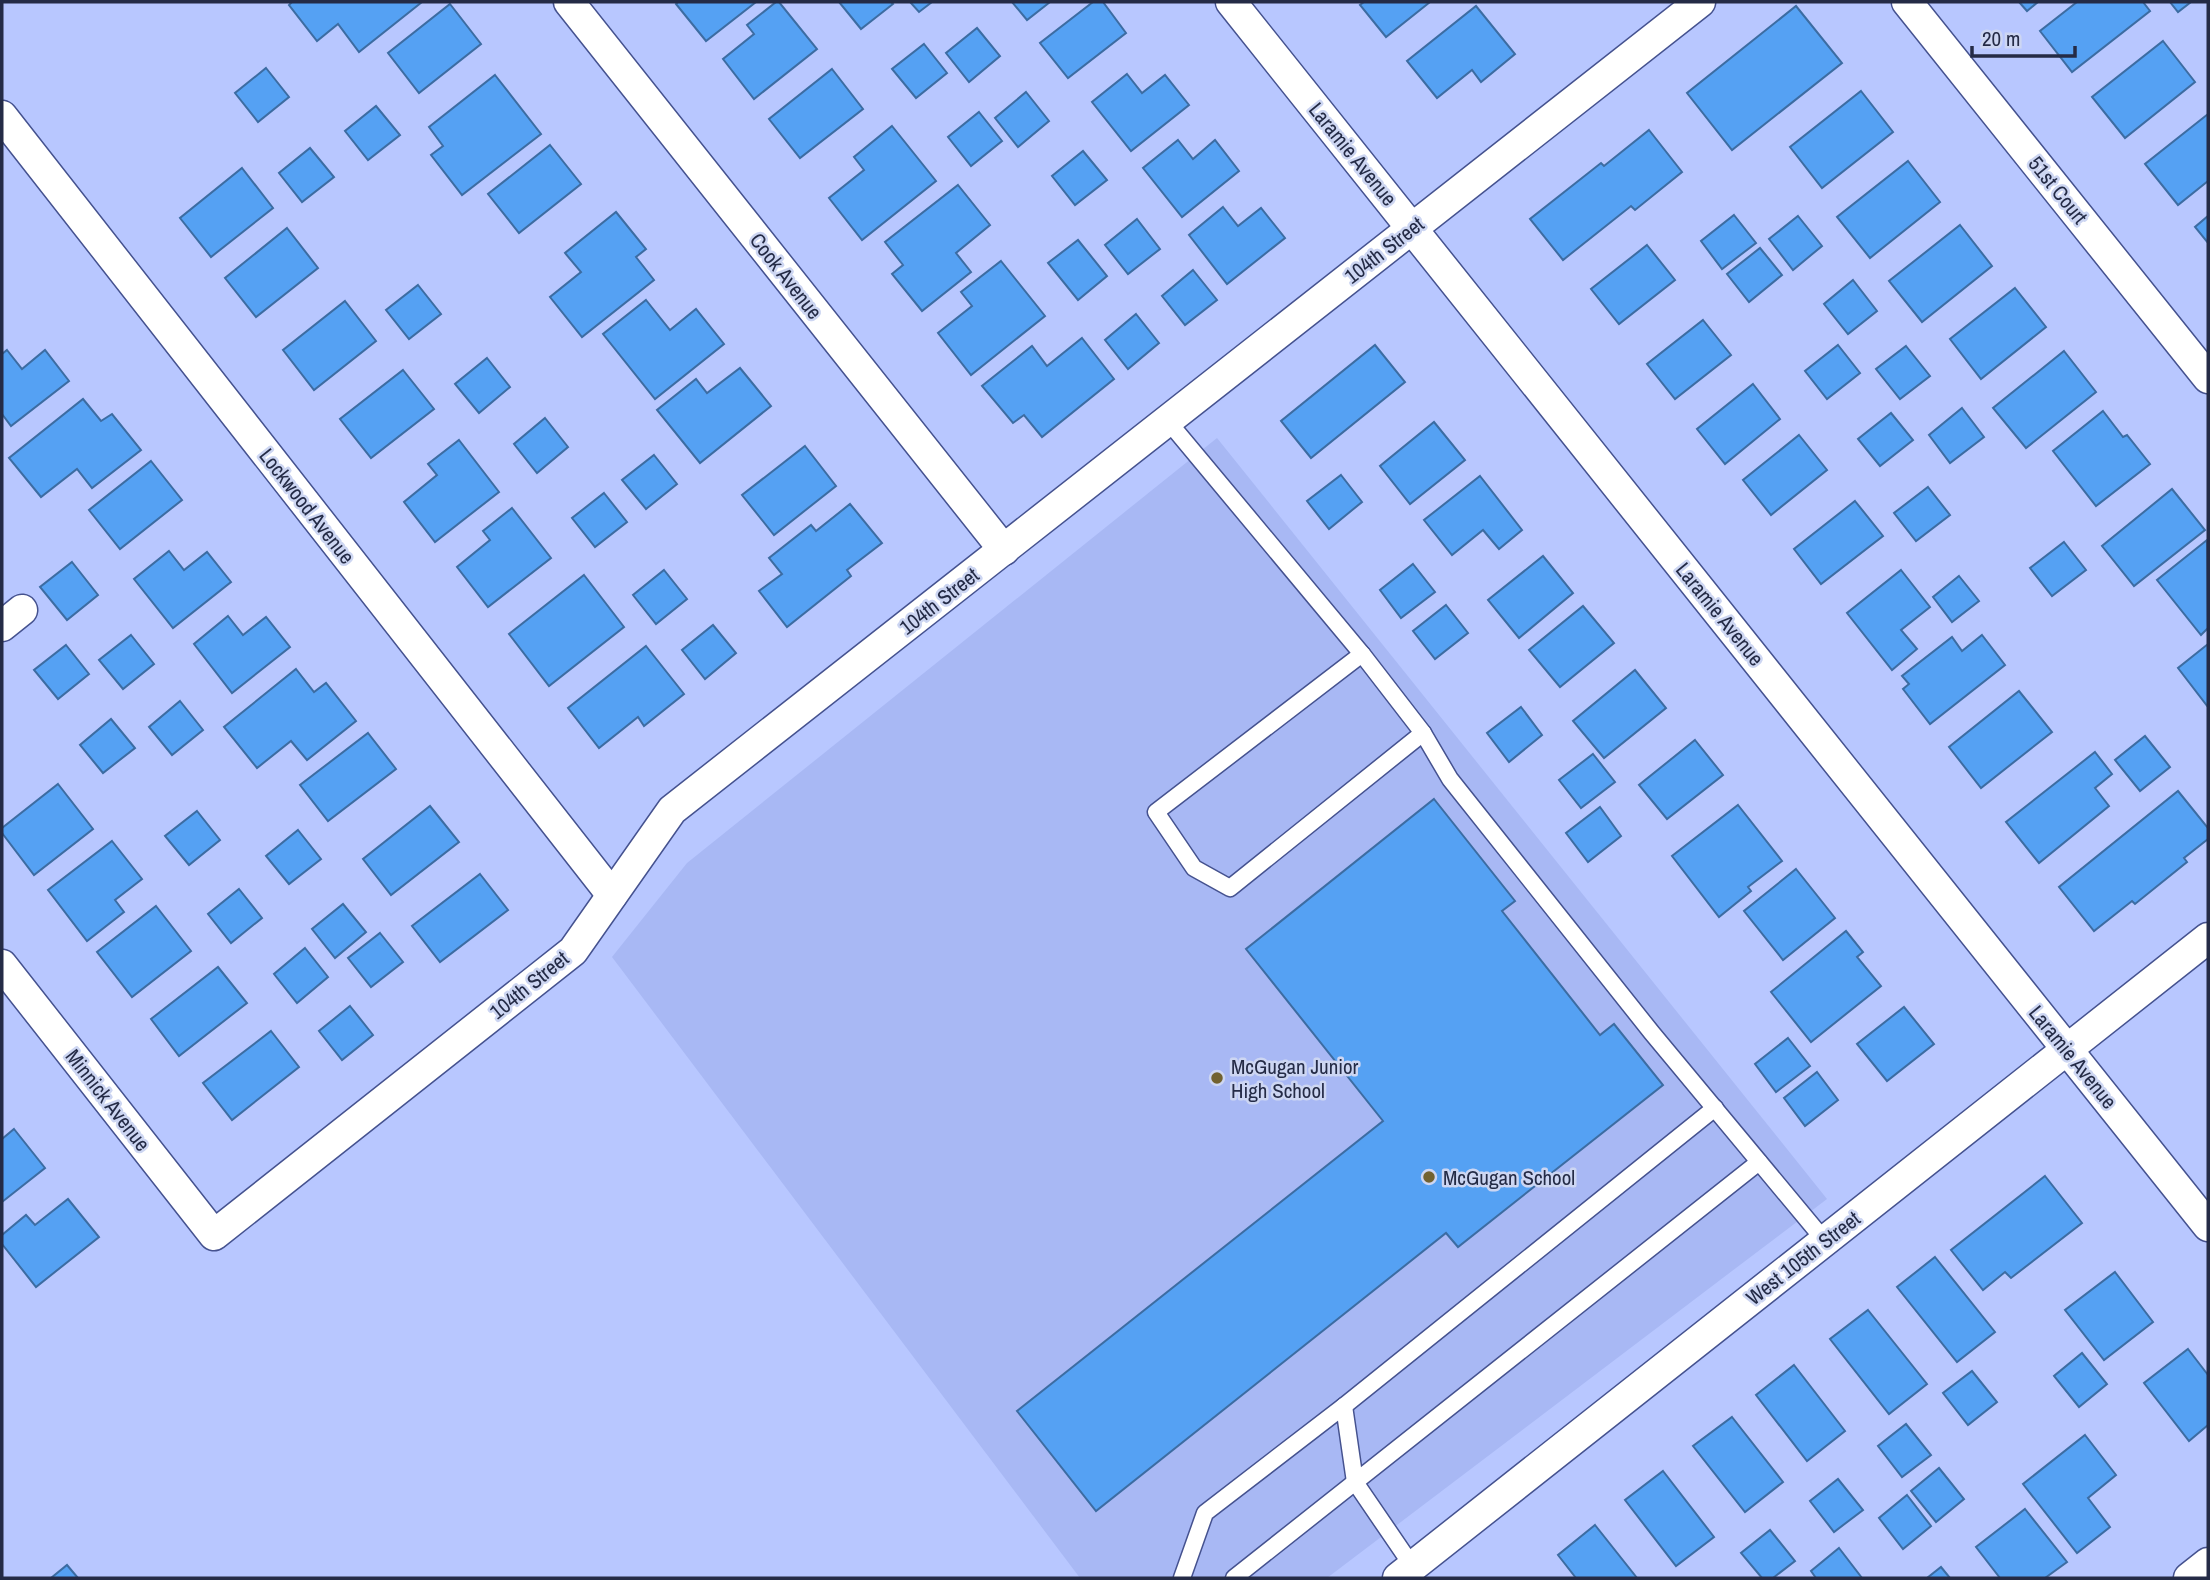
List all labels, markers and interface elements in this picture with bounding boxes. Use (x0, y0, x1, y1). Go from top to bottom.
scale bar (1972, 14, 2075, 58)
text: 20 m (1982, 24, 2020, 53)
street label: Laramie Avenue (1302, 96, 1404, 212)
street label: 51st Court (2022, 150, 2094, 230)
street label: 104th Street (1338, 210, 1430, 290)
street label: Cook Avenue (743, 227, 829, 325)
street label: Lockwood Avenue (253, 442, 361, 570)
street label: Laramie Avenue (1669, 556, 1771, 672)
street label: 104th Street (893, 561, 985, 641)
street label: 104th Street (483, 944, 575, 1026)
street label: Laramie Avenue (2022, 999, 2124, 1115)
street label: Minnick Avenue (59, 1043, 157, 1157)
place label: McGugan Junior High School (1231, 1052, 1359, 1105)
marker: McGugan Junior High School (1209, 1070, 1225, 1086)
place label: McGugan School (1443, 1163, 1575, 1192)
marker: McGugan School (1421, 1169, 1437, 1185)
street label: West 105th Street (1740, 1204, 1866, 1312)

